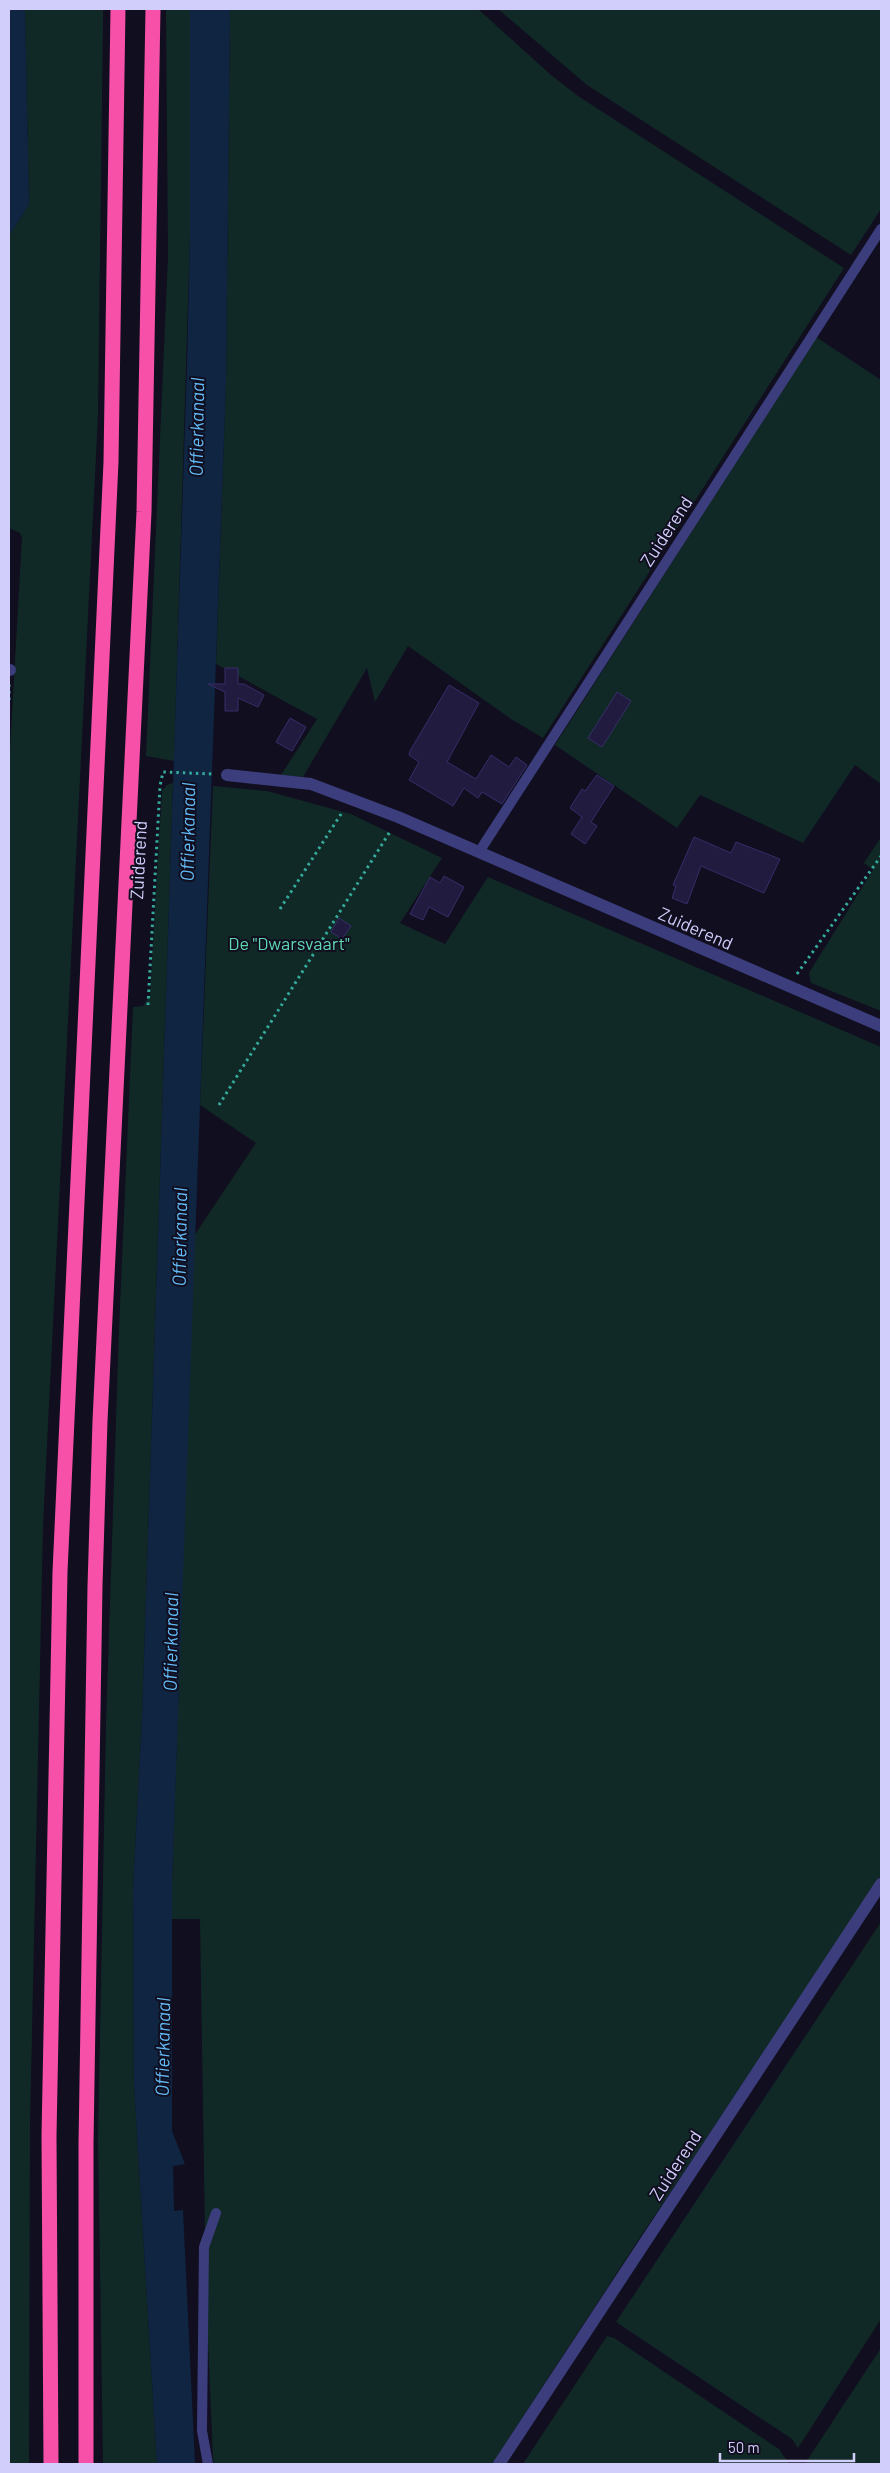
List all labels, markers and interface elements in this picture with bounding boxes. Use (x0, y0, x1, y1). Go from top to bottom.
water label: Offierkanaal (184, 377, 208, 476)
street label: Zuiderend (635, 492, 697, 570)
water label: Offierkanaal (175, 782, 199, 881)
street label: Zuiderend (125, 820, 151, 900)
street label: Zuiderend (655, 902, 737, 954)
park label: De "Dwarsvaart" (228, 932, 350, 954)
water label: Offierkanaal (167, 1187, 191, 1286)
water label: Offierkanaal (158, 1592, 182, 1691)
water label: Offierkanaal (150, 1997, 174, 2096)
street label: Zuiderend (644, 2126, 706, 2204)
scale bar (720, 2430, 854, 2462)
text: 50 m (728, 2438, 760, 2456)

